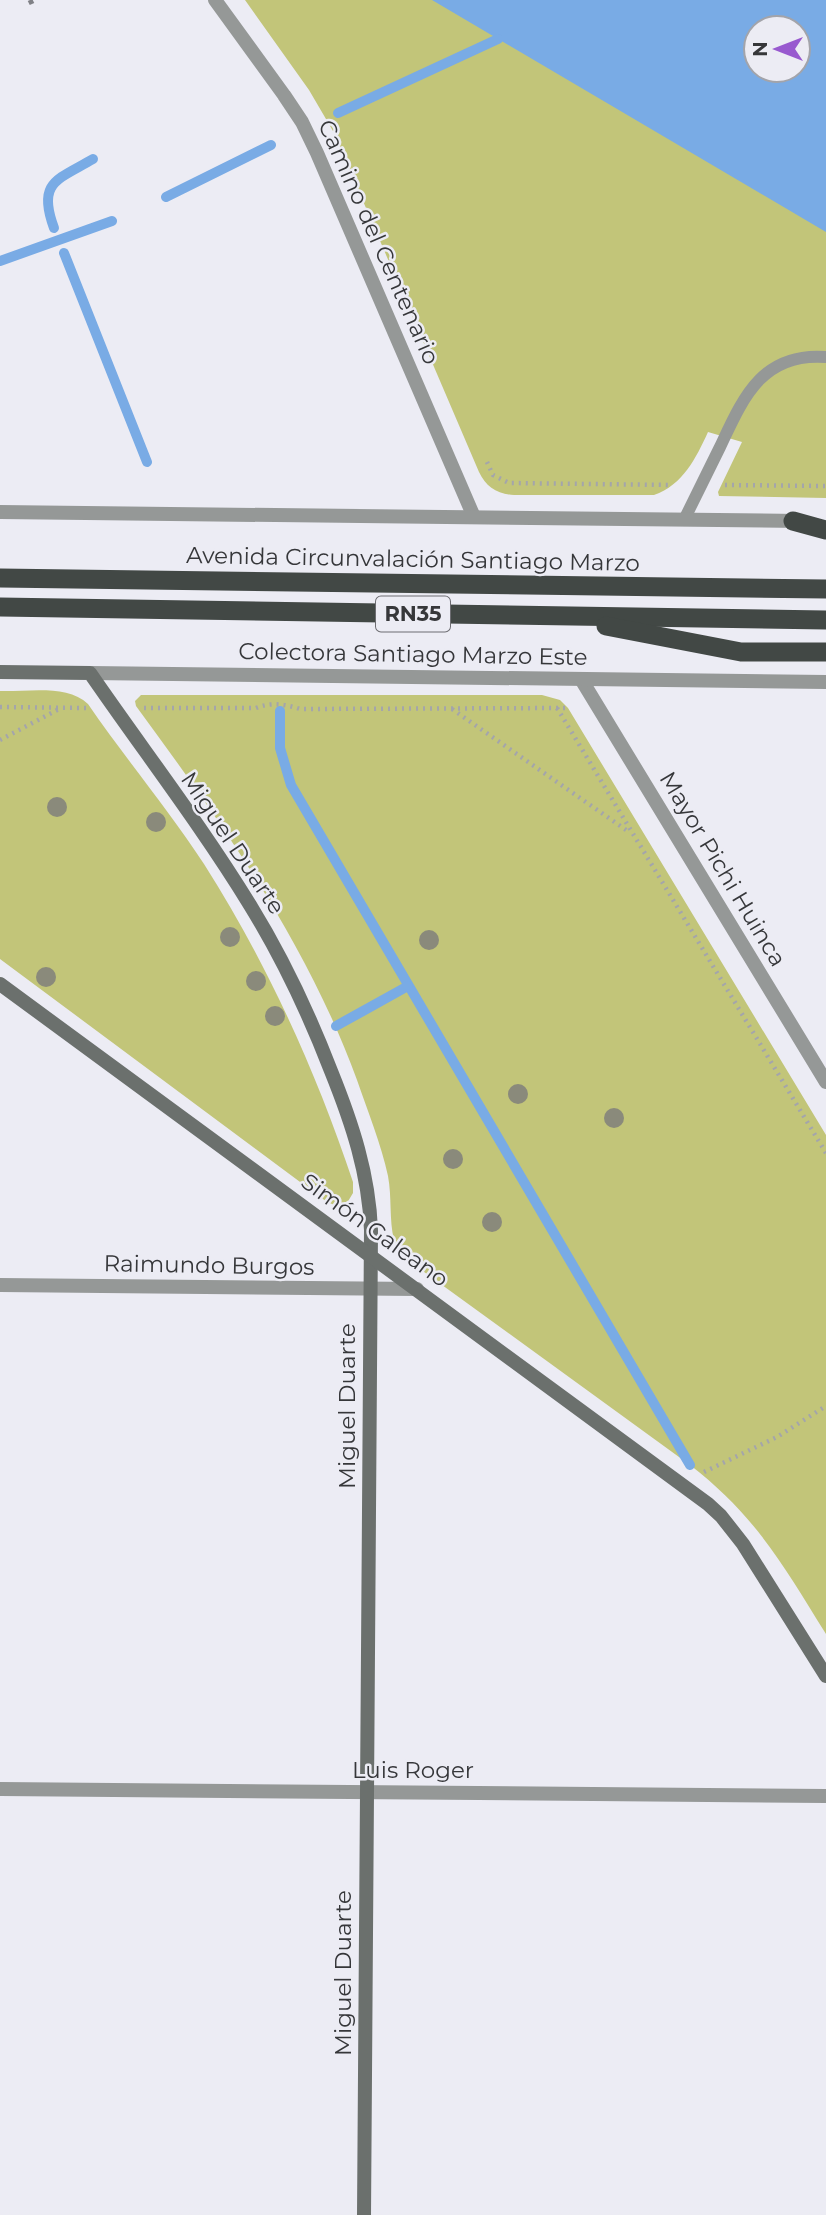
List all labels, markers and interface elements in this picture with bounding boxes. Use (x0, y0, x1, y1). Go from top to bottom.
north arrow (742, 14, 812, 84)
text: N (749, 41, 772, 57)
street label: Camino del Centenario (312, 115, 446, 369)
street label: Avenida Circunvalación Santiago Marzo (186, 541, 640, 577)
road number: RN35 (376, 596, 450, 632)
street label: Colectora Santiago Marzo Este (238, 637, 588, 671)
street label: Miguel Duarte (175, 766, 291, 920)
street label: Mayor Pichi Huinca (654, 766, 792, 972)
street label: Simón Galeano (296, 1167, 454, 1293)
street label: Raimundo Burgos (103, 1249, 315, 1281)
street label: Miguel Duarte (333, 1323, 361, 1489)
street label: Luis Roger (352, 1756, 474, 1784)
street label: Miguel Duarte (329, 1890, 357, 2056)

